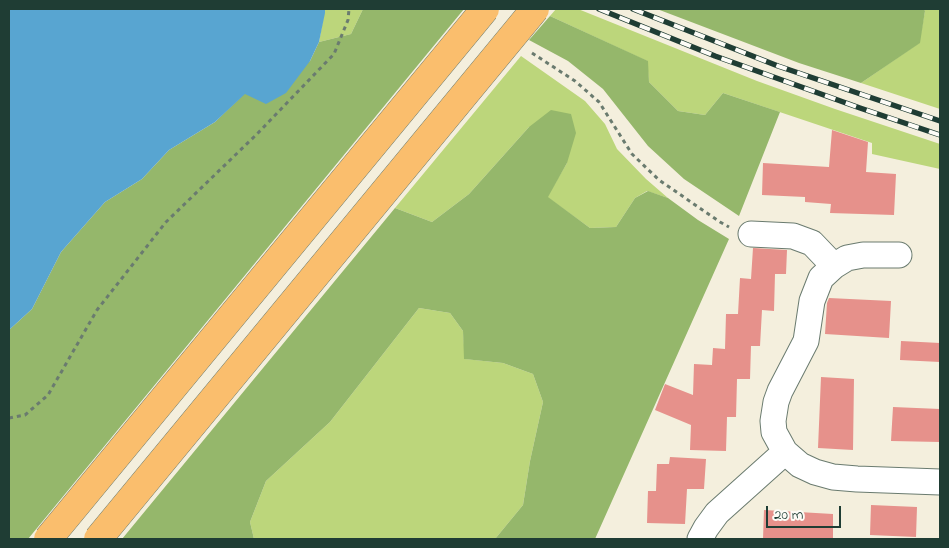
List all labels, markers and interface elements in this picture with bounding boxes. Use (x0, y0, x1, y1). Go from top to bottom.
scale bar (769, 496, 844, 528)
text: 20 m (774, 504, 803, 526)

